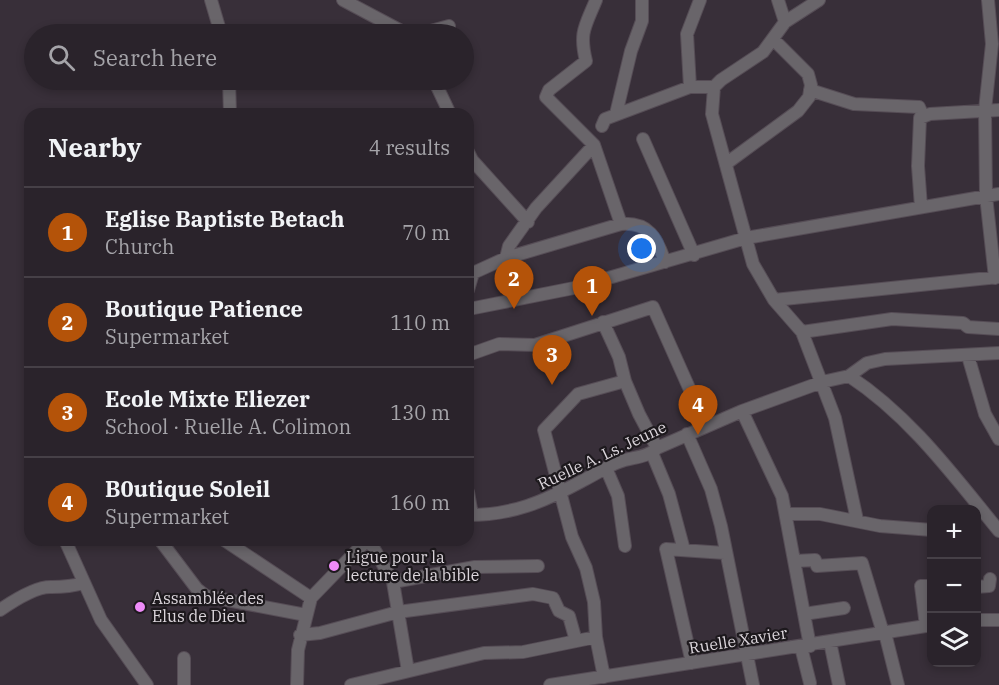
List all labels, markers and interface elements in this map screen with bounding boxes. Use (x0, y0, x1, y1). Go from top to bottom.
search box (24, 24, 474, 90)
icon: search (45, 41, 78, 74)
text: Search here (93, 43, 217, 72)
text: Nearby (48, 130, 142, 164)
text: 4 results (369, 134, 450, 161)
text: Eglise Baptiste Betach (105, 204, 345, 233)
text: 1 (62, 219, 74, 246)
text: 70 m (402, 219, 450, 246)
text: Church (105, 233, 175, 260)
your location (627, 234, 656, 263)
pin: 2 (494, 260, 534, 309)
pin: 1 (572, 266, 612, 316)
text: Boutique Patience (105, 294, 303, 323)
text: 2 (62, 309, 74, 336)
text: 110 m (390, 309, 450, 336)
text: Supermarket (105, 323, 229, 350)
pin: 3 (532, 336, 572, 385)
text: Ecole Mixte Eliezer (105, 384, 310, 413)
pin: 4 (678, 386, 718, 435)
text: 3 (62, 399, 74, 426)
text: 130 m (390, 399, 450, 426)
text: School · Ruelle A. Colimon (105, 413, 351, 440)
street label: Ruelle A. Ls. Jeune (534, 416, 670, 494)
text: B0utique Soleil (105, 474, 270, 503)
text: 4 (62, 489, 74, 516)
text: 160 m (390, 489, 450, 516)
text: Supermarket (105, 503, 229, 530)
map controls (927, 505, 981, 667)
button: + (927, 505, 981, 559)
place label: Ligue pour la lecture de la bible (346, 547, 479, 585)
marker: Ligue pour la lecture de la bible (327, 559, 341, 573)
button: − (927, 559, 981, 613)
place label: Assamblée des Elus de Dieu (152, 588, 264, 626)
marker: Assamblée des Elus de Dieu (133, 600, 147, 614)
button: layers (927, 613, 981, 667)
street label: Ruelle Xavier (687, 622, 789, 658)

